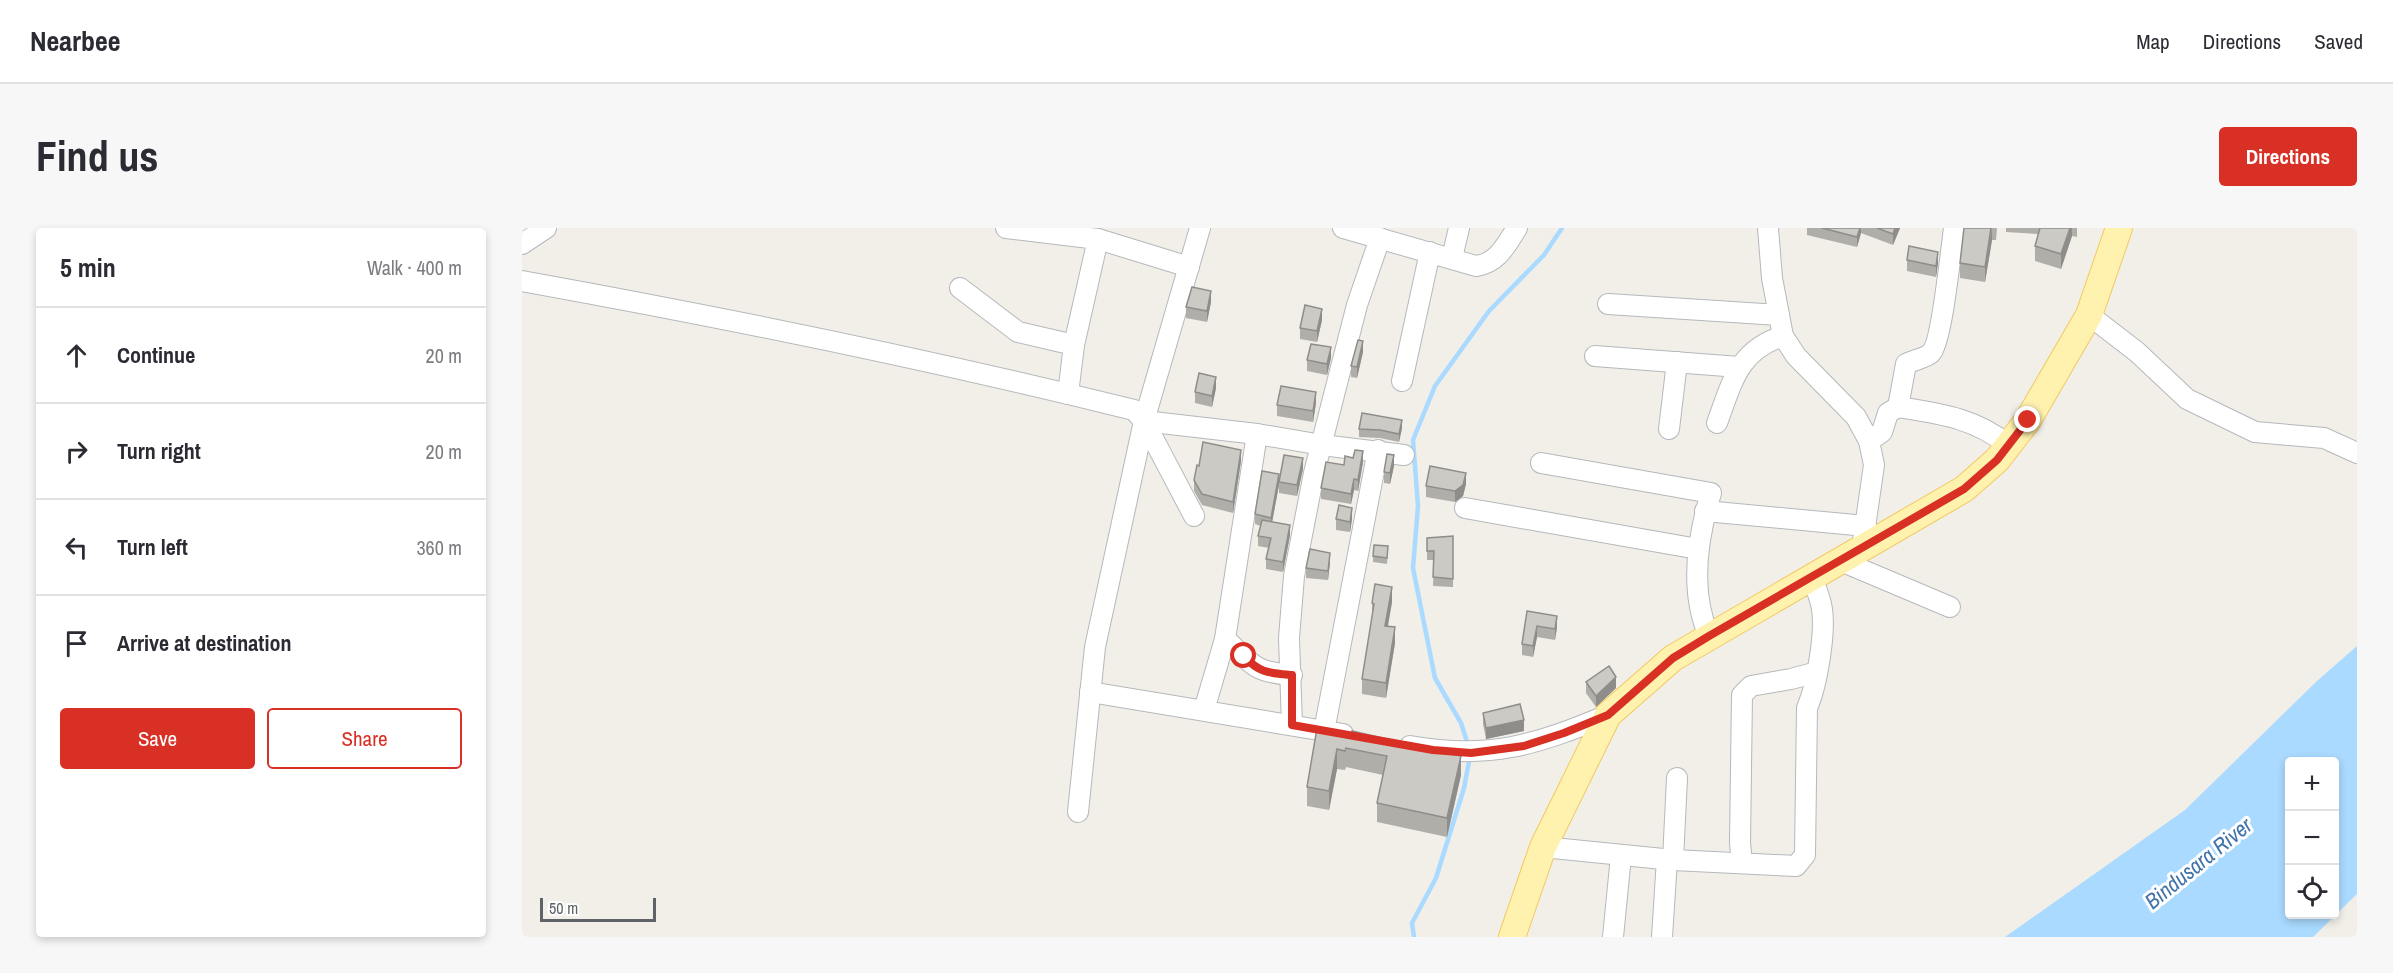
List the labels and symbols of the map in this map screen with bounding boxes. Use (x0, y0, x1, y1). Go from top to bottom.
route end (2014, 406, 2040, 432)
route start (1230, 642, 1256, 668)
water label: Bindusara River (2138, 810, 2259, 916)
scale bar (540, 895, 656, 922)

